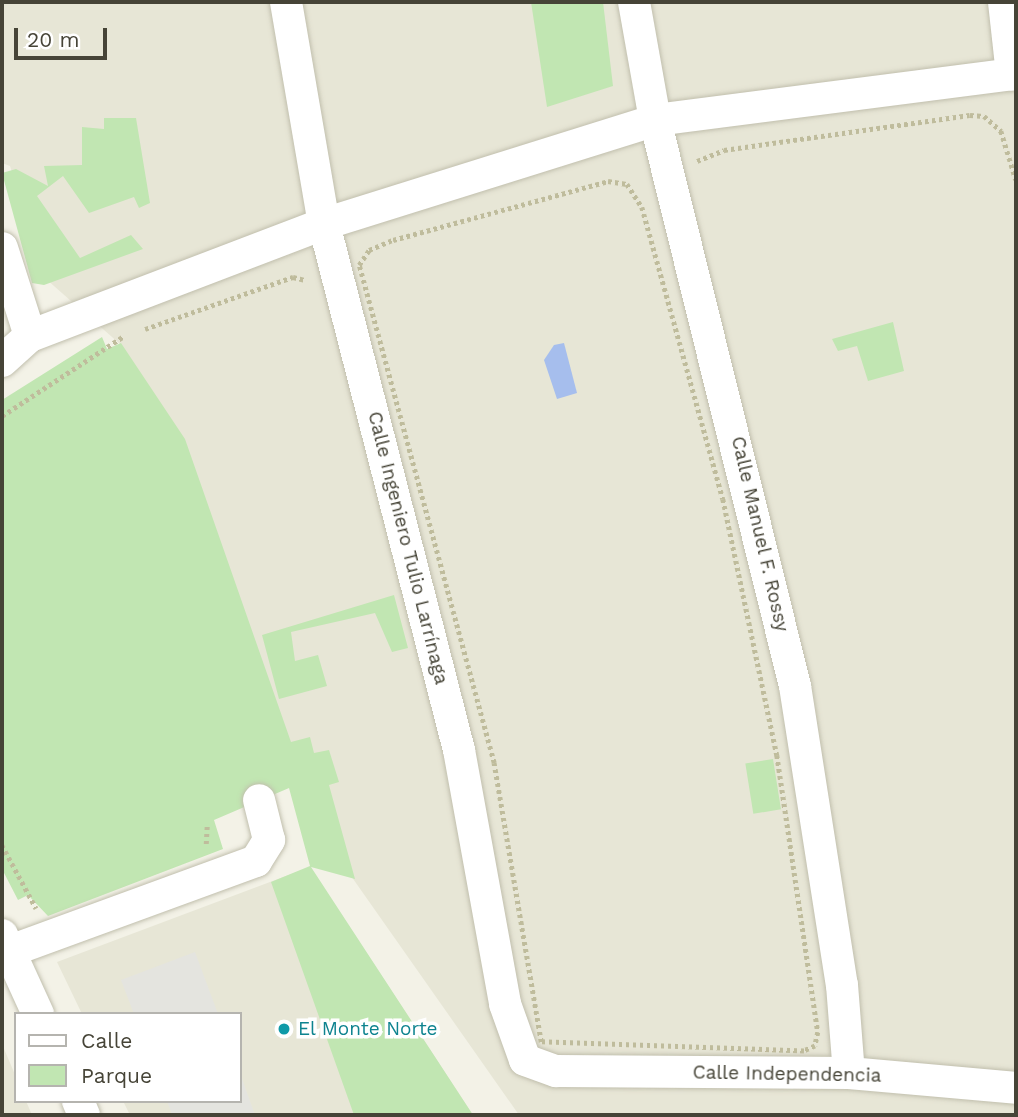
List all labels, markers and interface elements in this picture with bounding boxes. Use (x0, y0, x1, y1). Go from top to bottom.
scale bar (18, 14, 110, 58)
text: 20 m (27, 27, 79, 52)
street label: Calle Ingeniero Tulio Larrínaga (363, 409, 453, 687)
street label: Calle Manuel F. Rossy (726, 434, 794, 634)
legend (14, 1012, 242, 1103)
place label: El Monte Norte (298, 1018, 438, 1040)
marker: El Monte Norte (276, 1021, 292, 1037)
text: Calle (81, 1028, 132, 1053)
street label: Calle Independencia (692, 1061, 882, 1087)
text: Parque (81, 1063, 152, 1088)

